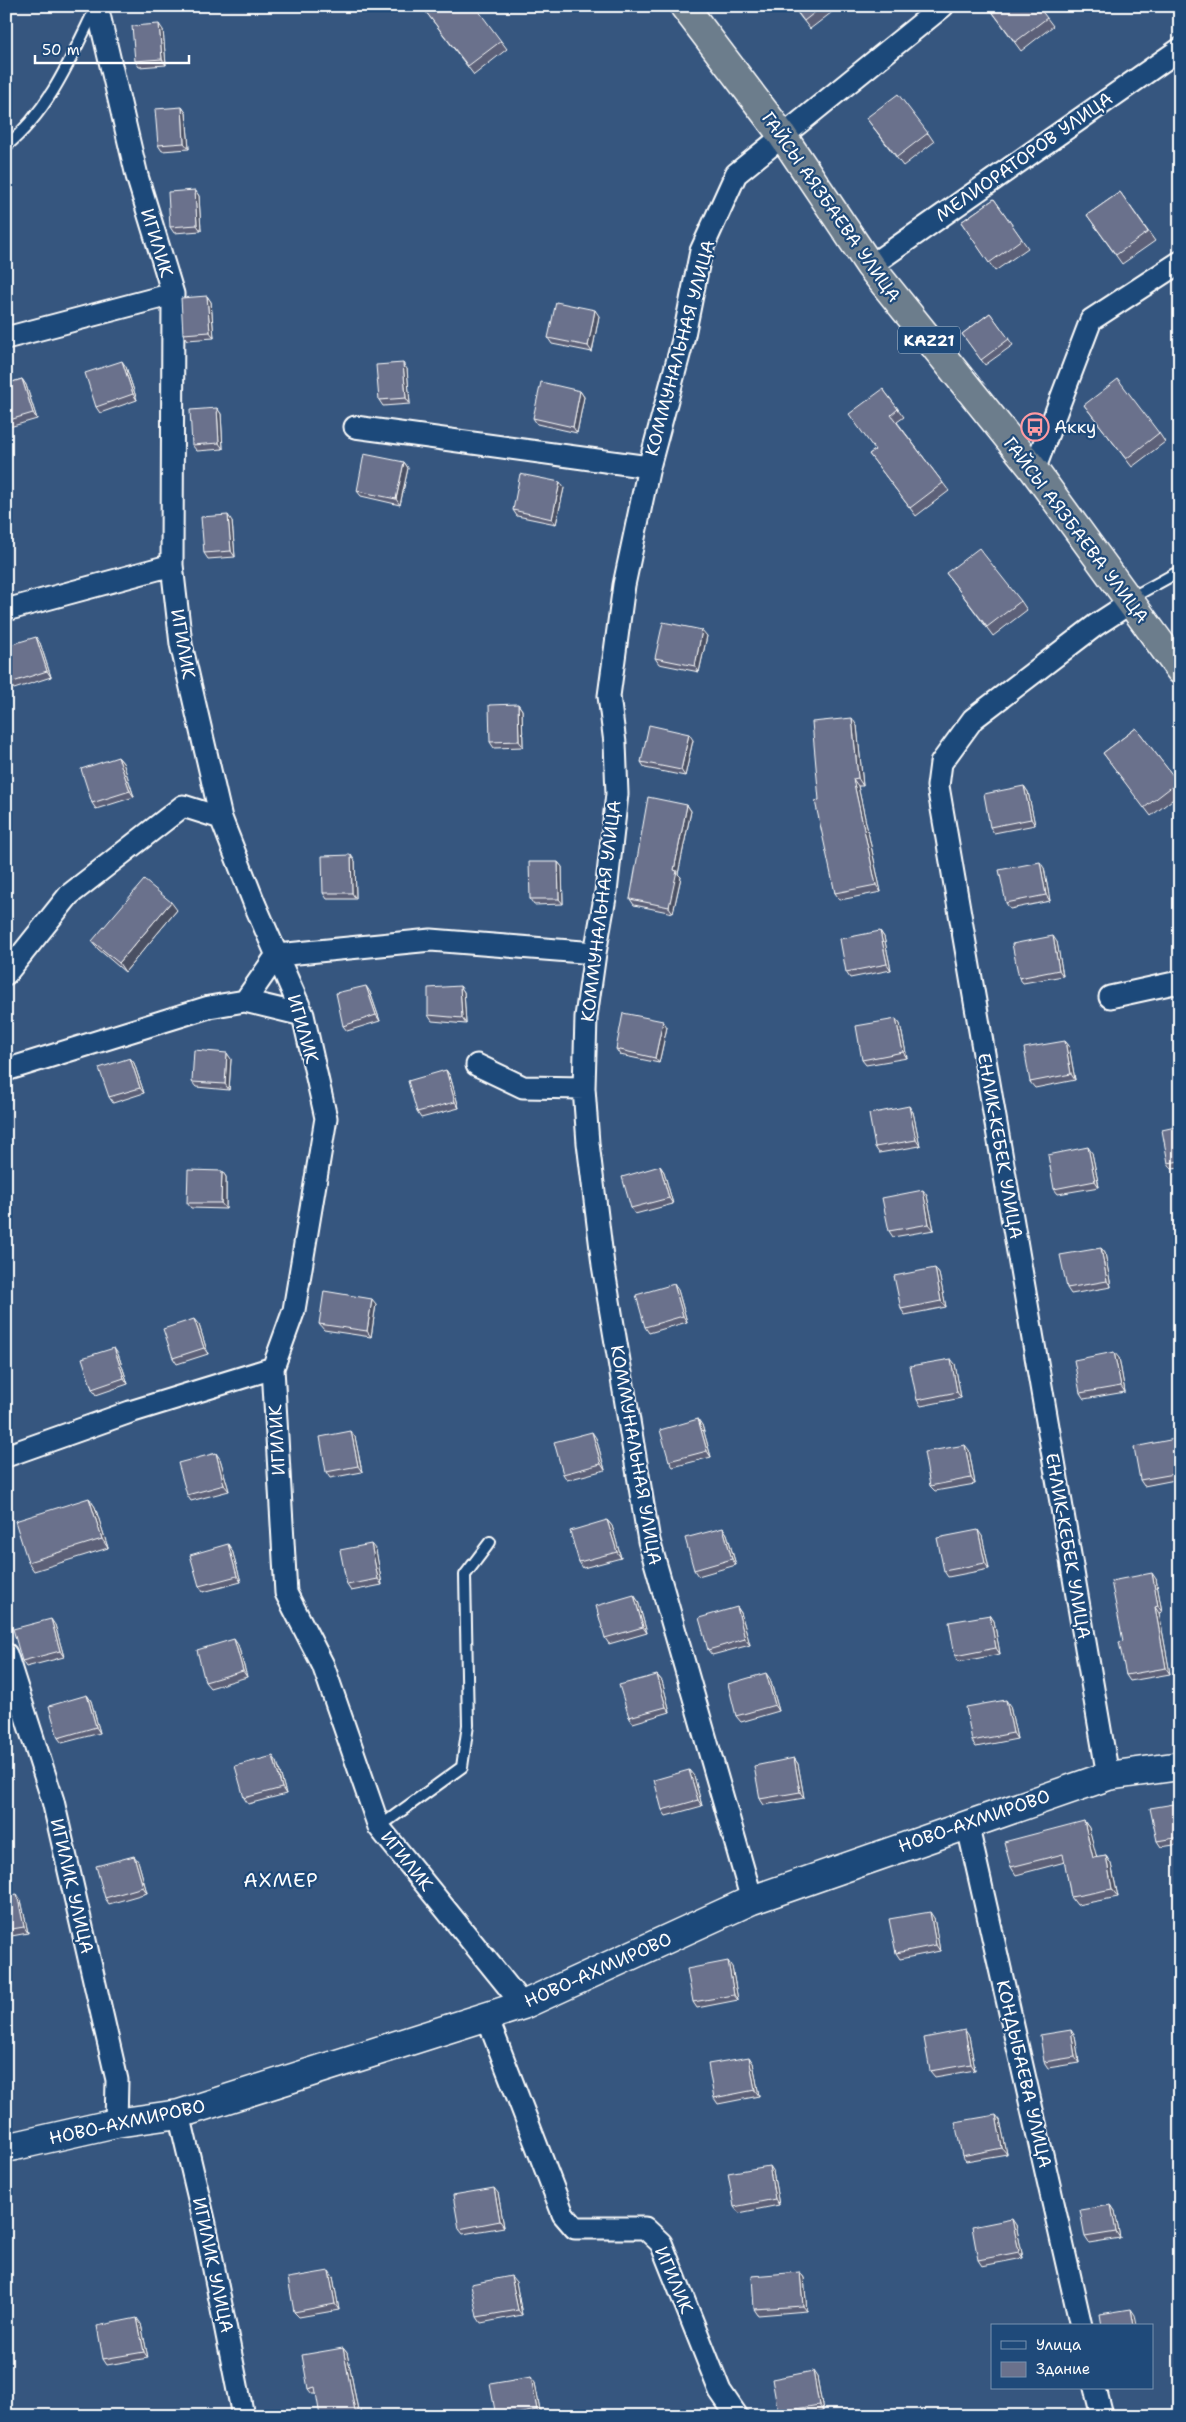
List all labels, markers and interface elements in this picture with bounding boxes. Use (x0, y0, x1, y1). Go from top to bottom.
scale bar (35, 32, 189, 64)
text: 50 m (42, 40, 80, 60)
street label: МЕЛИОРАТОРОВ УЛИЦА (931, 87, 1117, 227)
street label: ГАЙСЫ АЯЗБАЕВА УЛИЦА (756, 107, 906, 307)
street label: ИГИЛИК (135, 206, 179, 281)
street label: КОММУНАЛЬНАЯ УЛИЦА (640, 237, 720, 459)
road number: KAZ21 (898, 326, 960, 354)
bus stop icon: Акку (1020, 412, 1050, 442)
place label: Акку (1054, 415, 1096, 439)
street label: ГАЙСЫ АЯЗБАЕВА УЛИЦА (998, 432, 1154, 628)
street label: ИГИЛИК (165, 607, 201, 681)
street label: КОММУНАЛЬНАЯ УЛИЦА (575, 799, 627, 1023)
street label: ИГИЛИК (282, 992, 324, 1067)
street label: ЕНЛИК-КЕБЕК УЛИЦА (972, 1051, 1028, 1241)
street label: КОММУНАЛЬНАЯ УЛИЦА (605, 1343, 667, 1567)
street label: ИГИЛИК (263, 1404, 291, 1476)
street label: ЕНЛИК-КЕБЕК УЛИЦА (1040, 1451, 1096, 1641)
street label: НОВО-АХМИРОВО (895, 1784, 1053, 1858)
street label: ИГИЛИК УЛИЦА (45, 1816, 99, 1956)
street label: ИГИЛИК (375, 1826, 439, 1896)
district label: АХМЕР (243, 1867, 319, 1893)
street label: НОВО-АХМИРОВО (520, 1927, 676, 2013)
street label: КОНДЫБАЕВА УЛИЦА (991, 1978, 1057, 2170)
street label: НОВО-АХМИРОВО (47, 2094, 207, 2150)
street label: ИГИЛИК УЛИЦА (187, 2195, 239, 2335)
street label: ИГИЛИК (649, 2243, 699, 2318)
legend (991, 2324, 1154, 2390)
text: Улица (1036, 2335, 1082, 2355)
text: Здание (1036, 2359, 1090, 2379)

